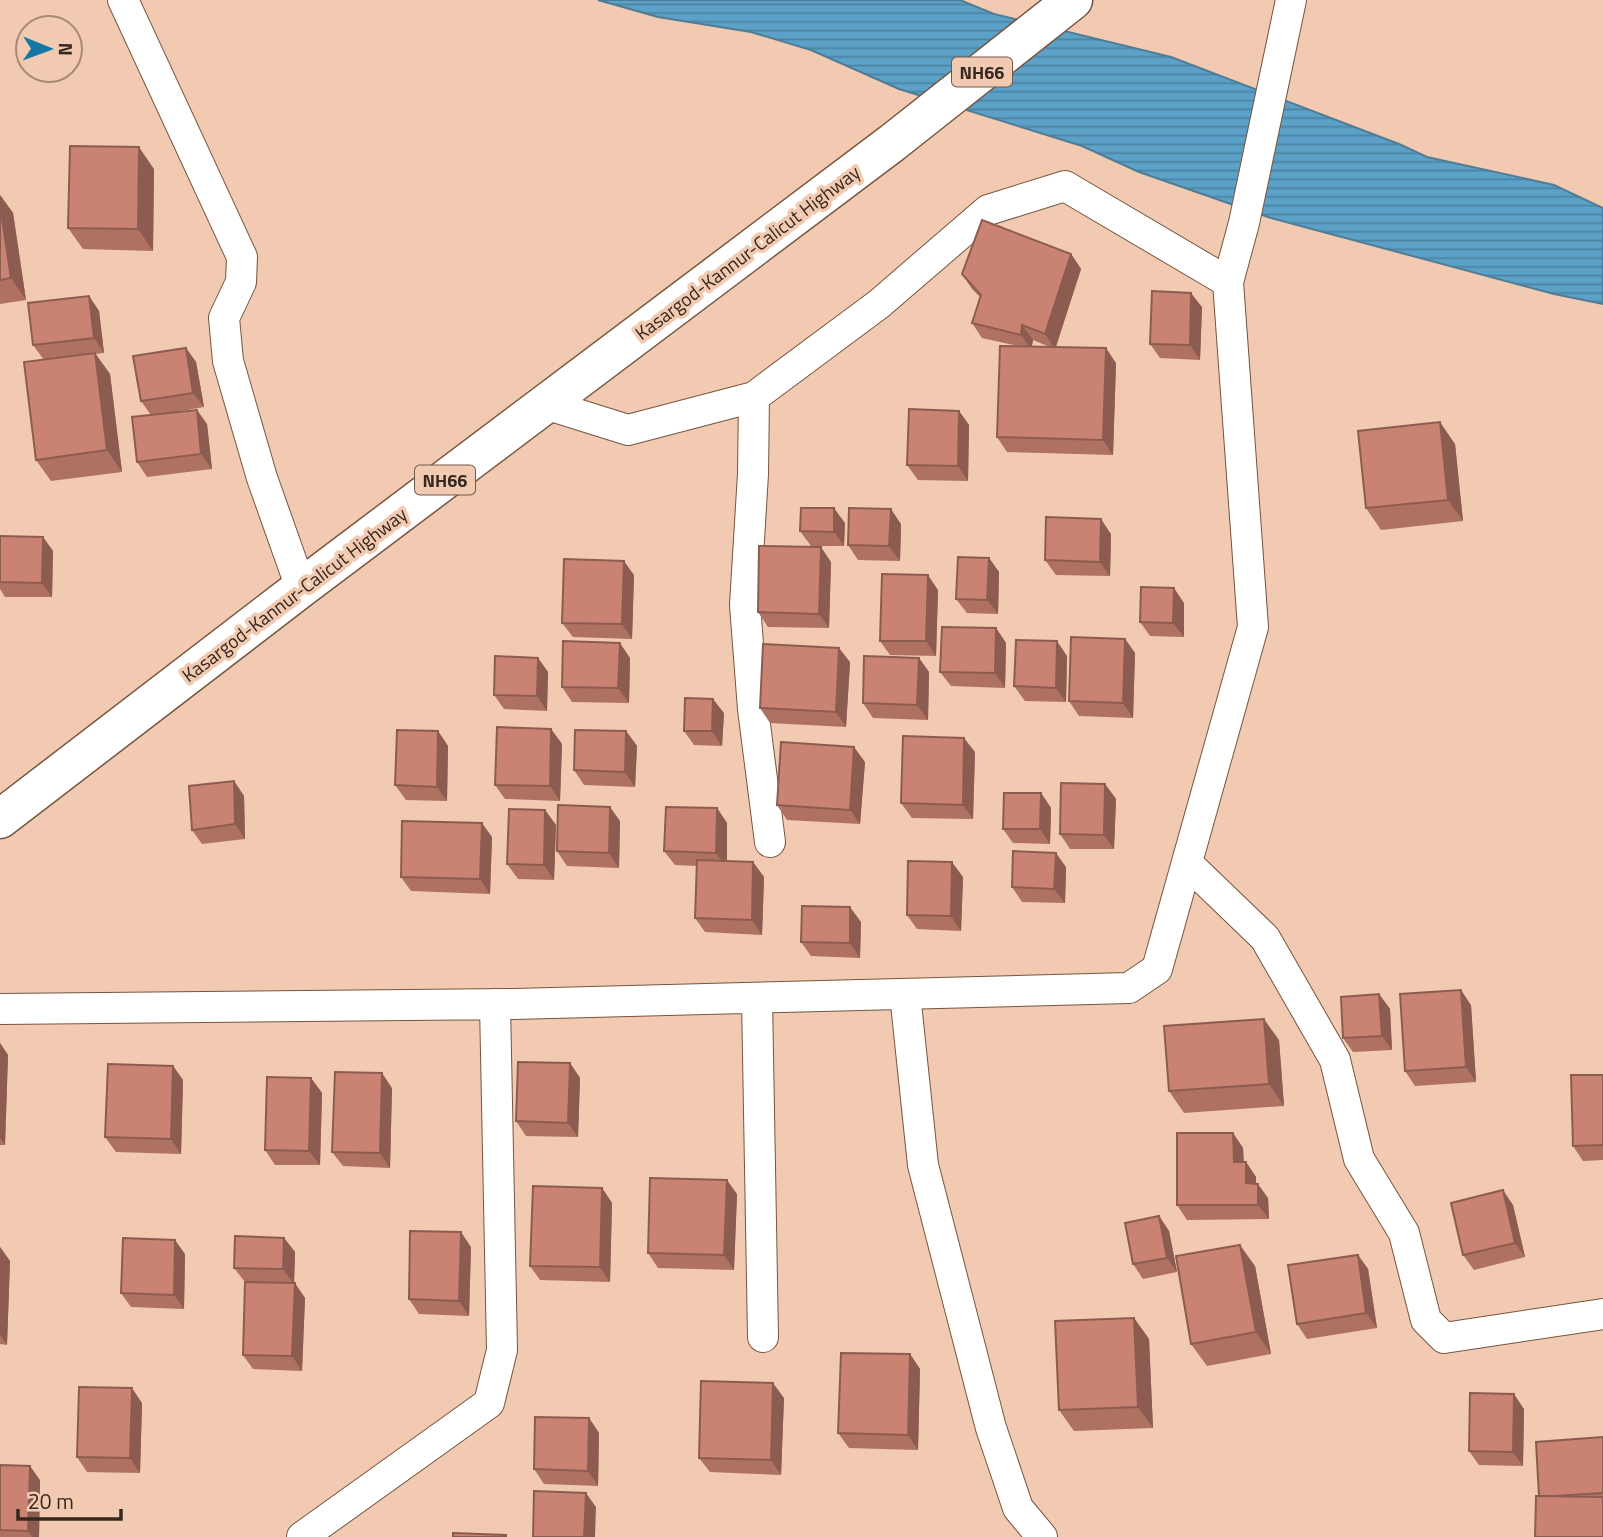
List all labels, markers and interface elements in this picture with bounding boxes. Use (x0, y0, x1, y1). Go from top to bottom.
north arrow (14, 14, 84, 84)
text: N (52, 42, 81, 56)
road number: NH66 (952, 58, 1012, 86)
street label: Kasargod-Kannur-Calicut Highway (628, 157, 866, 347)
road number: NH66 (415, 466, 475, 494)
street label: Kasargod-Kannur-Calicut Highway (175, 499, 413, 689)
scale bar (18, 1478, 121, 1522)
text: 20 m (28, 1485, 74, 1517)

